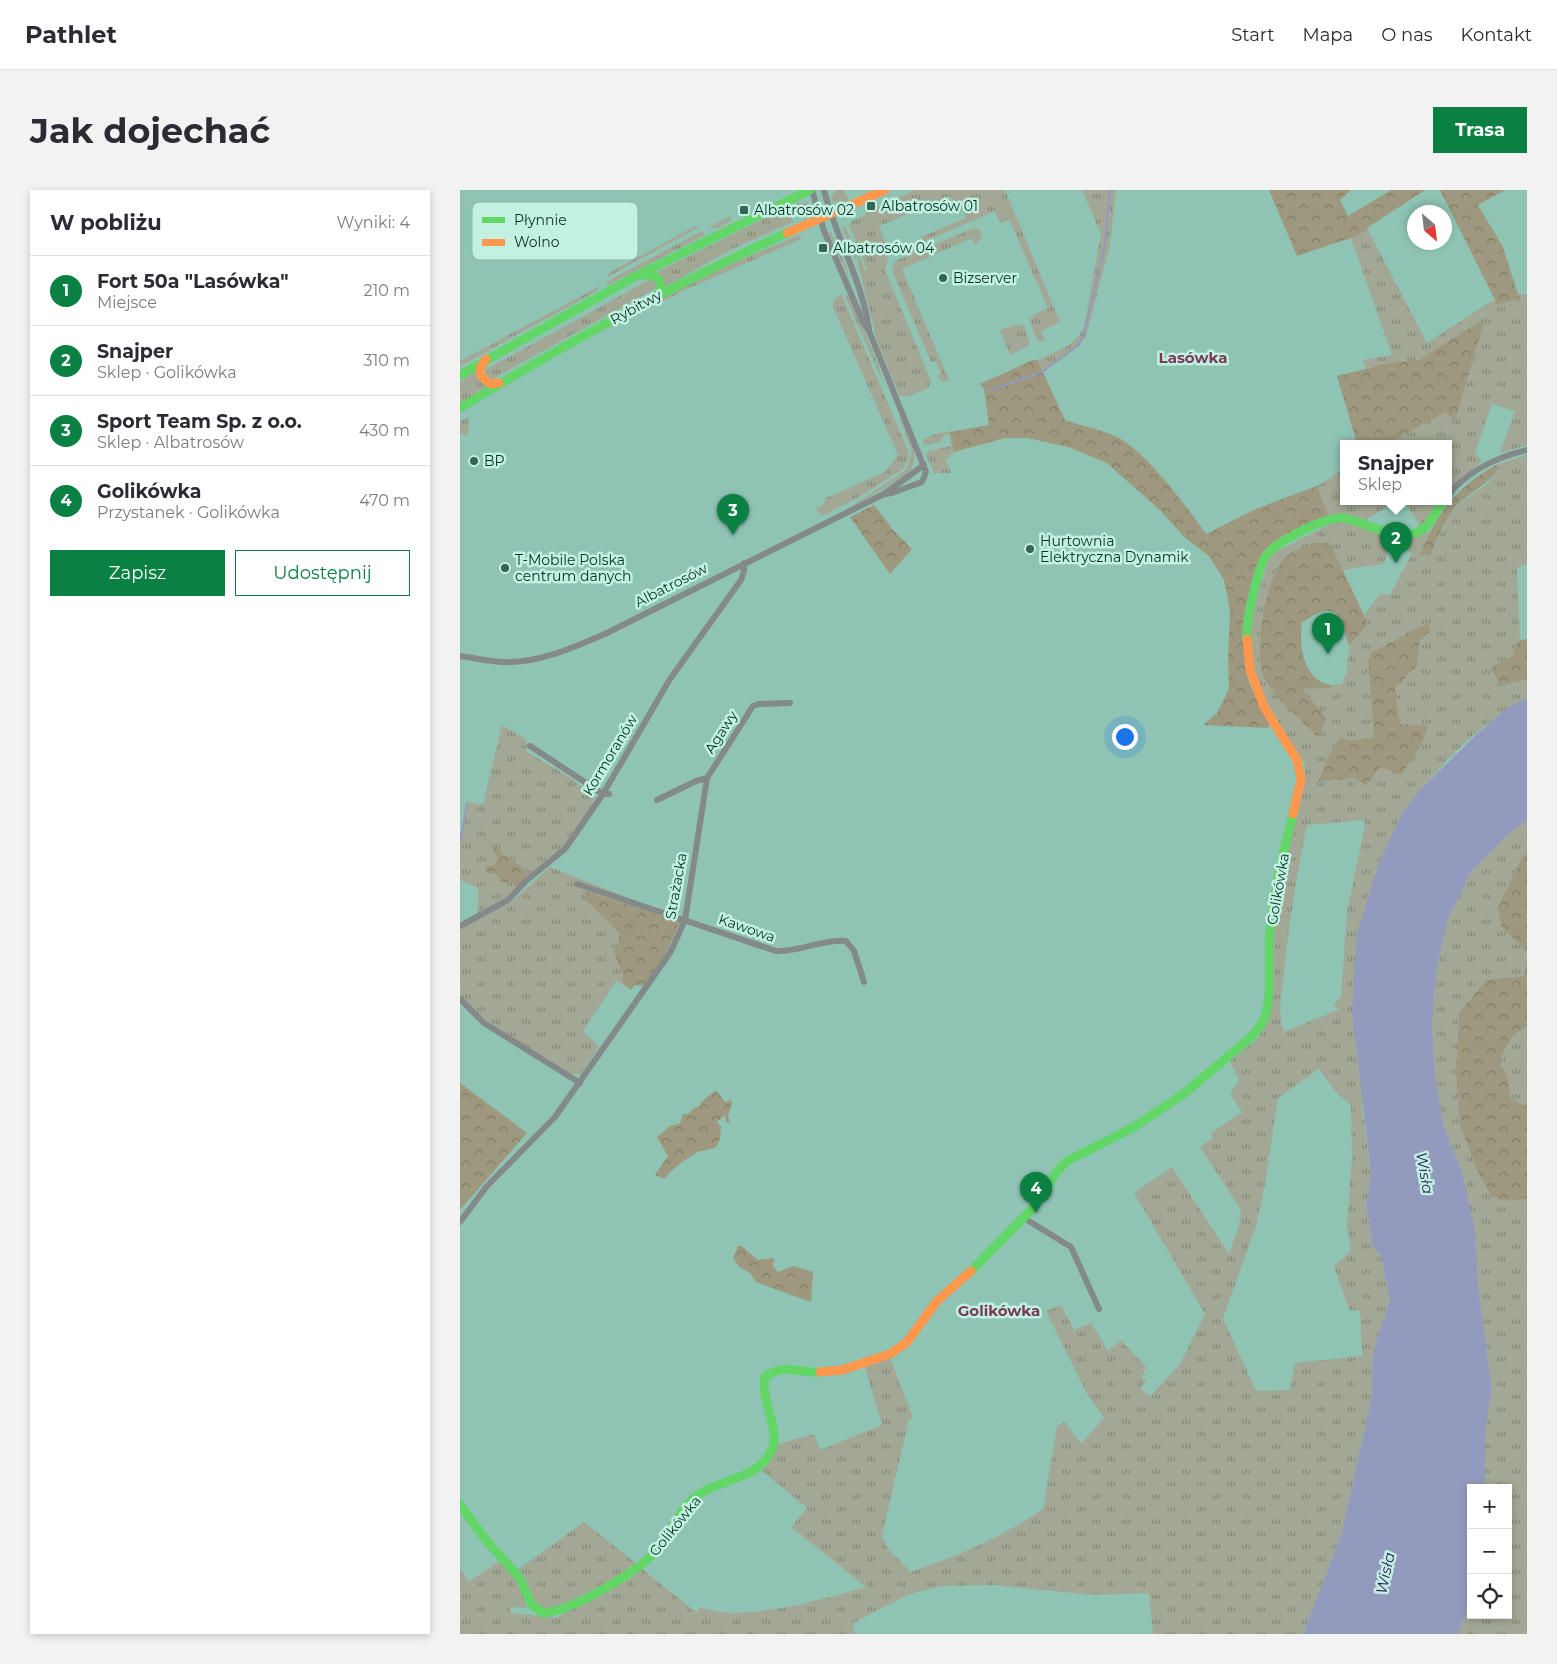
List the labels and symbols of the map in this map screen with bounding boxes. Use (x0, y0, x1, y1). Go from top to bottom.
place label: Albatrosów 01 (881, 197, 978, 215)
marker: Albatrosów 01 (865, 200, 877, 212)
place label: Albatrosów 02 (754, 201, 854, 219)
legend (472, 202, 638, 260)
marker: Albatrosów 02 (738, 204, 750, 216)
north arrow (1407, 205, 1452, 250)
text: Płynnie (514, 211, 567, 229)
text: Wolno (514, 233, 560, 251)
place label: Albatrosów 04 (833, 239, 935, 257)
marker: Albatrosów 04 (817, 242, 829, 254)
place label: Bizserver (953, 269, 1017, 287)
marker: Bizserver (937, 272, 949, 284)
street label: Rybitwy (607, 285, 665, 328)
district label: Lasówka (1159, 348, 1227, 367)
place label: BP (484, 452, 505, 470)
marker: BP (468, 455, 480, 467)
pin: 3 (717, 494, 749, 535)
pin: 2 (1380, 522, 1412, 563)
place label: Hurtownia Elektryczna Dynamik (1040, 532, 1189, 566)
marker: Hurtownia Elektryczna Dynamik (1024, 543, 1036, 555)
place label: T‑Mobile Polska centrum danych (515, 551, 631, 585)
street label: Albatrosów (632, 559, 711, 611)
marker: T‑Mobile Polska centrum danych (499, 562, 511, 574)
pin: 1 (1312, 613, 1344, 654)
street label: Agawy (701, 707, 742, 757)
street label: Kormoranów (579, 711, 642, 799)
your location (1112, 724, 1138, 750)
street label: Strażacka (661, 851, 691, 921)
street label: Golikówka (1263, 852, 1293, 926)
street label: Kawowa (716, 910, 778, 946)
water label: Wisła (1412, 1151, 1438, 1195)
pin: 4 (1020, 1172, 1052, 1213)
district label: Golikówka (958, 1301, 1040, 1320)
street label: Golikówka (645, 1492, 705, 1560)
water label: Wisła (1371, 1550, 1399, 1596)

